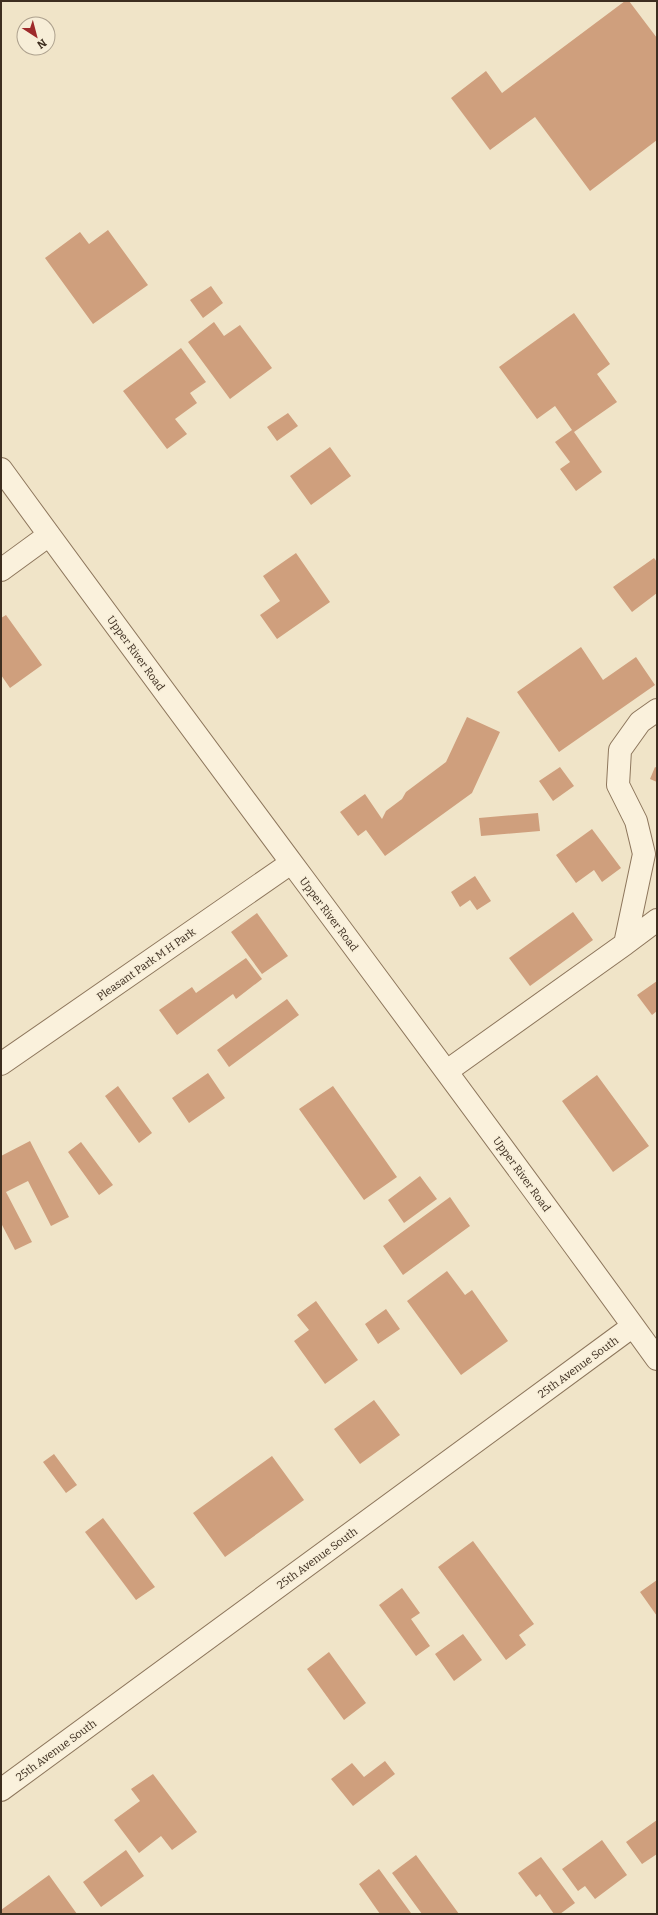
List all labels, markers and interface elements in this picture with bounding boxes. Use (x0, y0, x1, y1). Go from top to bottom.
north arrow (16, 16, 56, 56)
text: N (34, 36, 49, 52)
street label: Upper River Road (104, 613, 167, 694)
street label: Upper River Road (297, 875, 361, 954)
street label: Pleasant Park M H Park (94, 925, 199, 1003)
street label: Upper River Road (490, 1134, 553, 1215)
street label: 25th Avenue South (536, 1334, 621, 1401)
street label: 25th Avenue South (275, 1525, 360, 1592)
street label: 25th Avenue South (14, 1717, 99, 1784)

